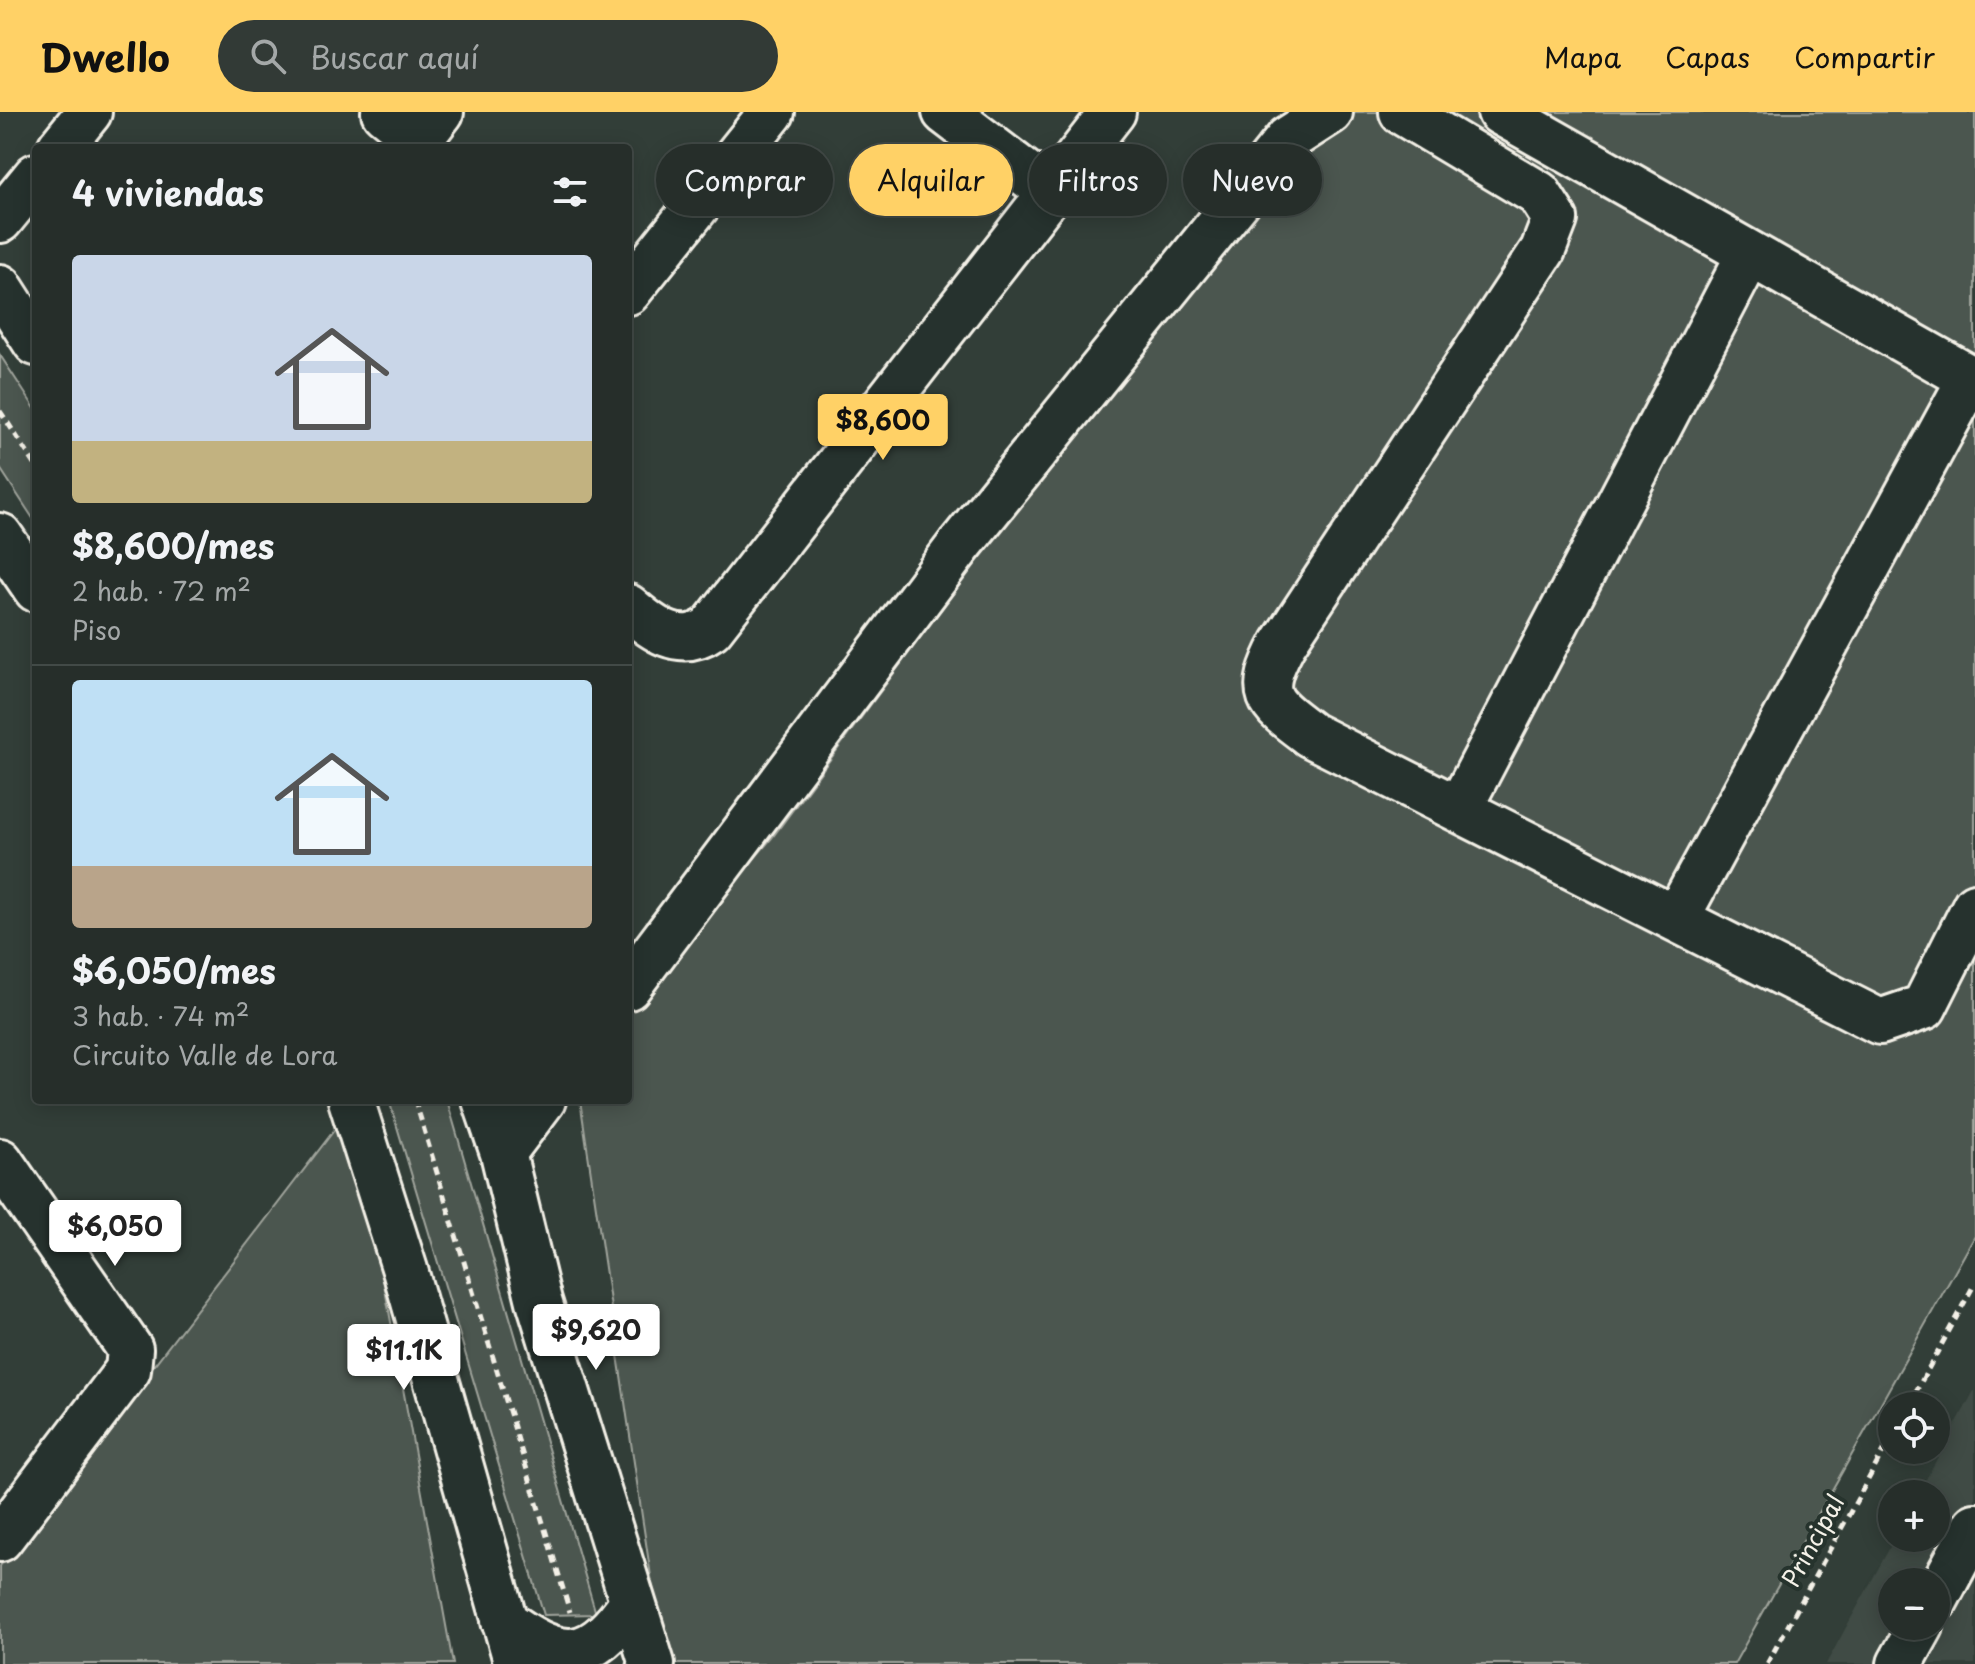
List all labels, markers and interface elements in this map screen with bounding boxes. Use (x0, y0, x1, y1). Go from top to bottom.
search box (218, 20, 778, 92)
text: Dwello (40, 28, 170, 85)
icon: search (246, 34, 290, 78)
text: Buscar aquí (310, 34, 479, 79)
text: Mapa (1544, 35, 1621, 78)
text: Capas (1665, 35, 1750, 78)
text: Compartir (1794, 35, 1935, 78)
chip: Comprar (656, 144, 833, 216)
chip: Alquilar (849, 144, 1013, 216)
chip: Filtros (1029, 144, 1167, 216)
chip: Nuevo (1183, 144, 1322, 216)
text: 4 viviendas (72, 166, 264, 218)
icon: filters (548, 170, 592, 214)
icon: home (260, 307, 404, 451)
pin: $8,600 (818, 394, 948, 462)
text: $8,600 (836, 400, 930, 439)
text: $8,600/mes (72, 519, 274, 571)
text: 2 hab. · 72 m² (72, 571, 251, 610)
text: Piso (72, 610, 121, 649)
icon: home (260, 732, 404, 876)
text: $6,050/mes (72, 944, 276, 996)
text: 3 hab. · 74 m² (72, 996, 249, 1035)
text: Circuito Valle de Lora (72, 1035, 337, 1074)
pin: $6,050 (50, 1200, 180, 1268)
text: $6,050 (67, 1206, 163, 1245)
pin: $9,620 (531, 1304, 661, 1372)
text: $9,620 (551, 1310, 641, 1349)
pin: $11.1K (339, 1324, 469, 1392)
text: $11.1K (365, 1330, 443, 1369)
map controls (1878, 1392, 1950, 1640)
button: locate (1878, 1392, 1950, 1464)
button: + (1878, 1480, 1950, 1552)
street label: Principal (1772, 1487, 1852, 1593)
button: − (1878, 1568, 1950, 1640)

